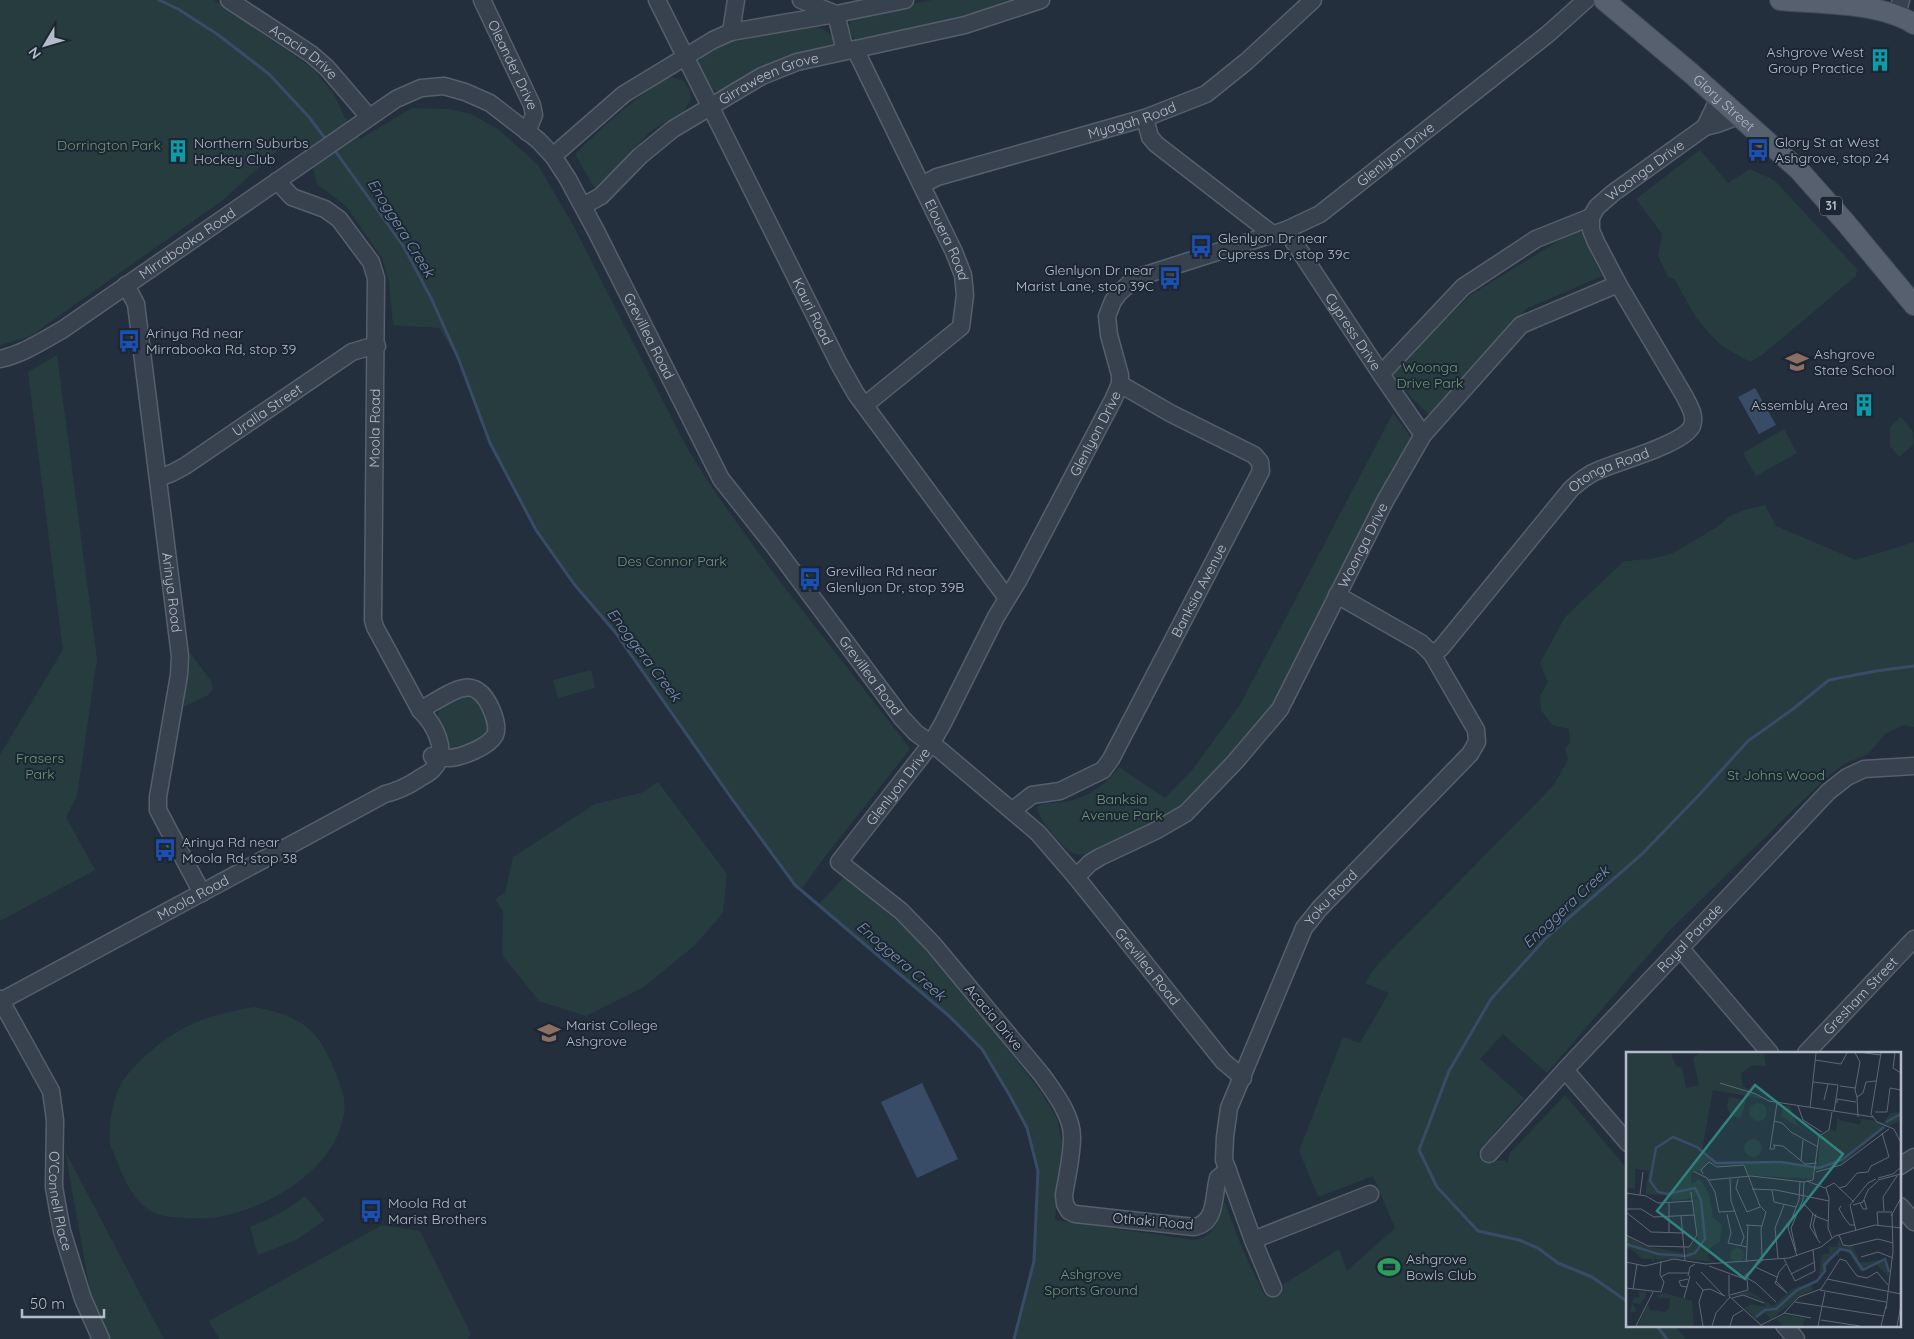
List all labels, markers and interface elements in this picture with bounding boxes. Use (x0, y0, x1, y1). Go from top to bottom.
street label: Oleander Drive (484, 17, 542, 111)
north arrow (20, 20, 70, 70)
street label: Acacia Drive (266, 20, 342, 83)
text: N (24, 43, 45, 63)
place label: Ashgrove West Group Practice (1767, 43, 1864, 77)
building icon: Ashgrove West Group Practice (1867, 47, 1893, 73)
street label: Girraween Grove (715, 48, 820, 109)
street label: Glory Street (1689, 70, 1759, 135)
street label: Myagah Road (1086, 98, 1179, 143)
street label: Glenlyon Drive (1353, 118, 1438, 190)
place label: Glory St at West Ashgrove, stop 24 (1775, 133, 1890, 167)
place label: Northern Suburbs Hockey Club (194, 134, 309, 168)
park label: Dorrington Park (57, 136, 161, 154)
street label: Woonga Drive (1601, 136, 1688, 205)
bus stop icon: Glory St at West Ashgrove, stop 24 (1745, 137, 1771, 163)
building icon: Northern Suburbs Hockey Club (165, 138, 191, 164)
water label: Enoggera Creek (364, 175, 440, 282)
street label: Elouera Road (921, 196, 972, 281)
road number: 31 (1820, 197, 1842, 216)
street label: Mirrabooka Road (135, 204, 239, 283)
place label: Glenlyon Dr near Cypress Dr, stop 39c (1218, 229, 1350, 263)
bus stop icon: Glenlyon Dr near Cypress Dr, stop 39c (1188, 233, 1214, 259)
place label: Glenlyon Dr near Marist Lane, stop 39C (1016, 261, 1155, 295)
bus stop icon: Glenlyon Dr near Marist Lane, stop 39C (1157, 265, 1183, 291)
street label: Kauri Road (788, 275, 837, 348)
street label: Grevillea Road (620, 290, 678, 382)
street label: Cypress Drive (1321, 290, 1385, 374)
place label: Arinya Rd near Mirrabooka Rd, stop 39 (146, 324, 296, 358)
bus stop icon: Arinya Rd near Mirrabooka Rd, stop 39 (116, 328, 142, 354)
place label: Ashgrove State School (1814, 345, 1895, 379)
school or university icon: Ashgrove State School (1784, 349, 1810, 375)
park label: Woonga Drive Park (1396, 358, 1464, 392)
street label: Uralla Street (229, 380, 306, 440)
street label: Glenlyon Drive (1066, 388, 1125, 479)
street label: Moola Road (365, 389, 384, 468)
building icon: Assembly Area (1851, 392, 1877, 418)
place label: Assembly Area (1751, 396, 1848, 414)
street label: Otonga Road (1564, 444, 1652, 496)
street label: Woonga Drive (1334, 499, 1392, 591)
street label: Banksia Avenue (1167, 541, 1231, 640)
street label: Arinya Road (158, 551, 186, 633)
park label: Des Connor Park (617, 552, 727, 570)
place label: Grevillea Rd near Glenlyon Dr, stop 39B (826, 562, 964, 596)
bus stop icon: Grevillea Rd near Glenlyon Dr, stop 39B (797, 566, 823, 592)
water label: Enoggera Creek (603, 604, 687, 707)
street label: Grevillea Road (835, 632, 906, 719)
street label: Glenlyon Drive (862, 744, 934, 829)
park label: Frasers Park (16, 749, 64, 783)
park label: St Johns Wood (1727, 766, 1825, 784)
park label: Banksia Avenue Park (1081, 790, 1163, 824)
place label: Arinya Rd near Moola Rd, stop 38 (182, 833, 297, 867)
bus stop icon: Arinya Rd near Moola Rd, stop 38 (152, 837, 178, 863)
water label: Enoggera Creek (1518, 860, 1615, 952)
street label: Yoku Road (1301, 866, 1361, 929)
street label: Moola Road (154, 871, 232, 924)
street label: Royal Parade (1653, 900, 1727, 976)
water label: Enoggera Creek (853, 917, 951, 1006)
street label: Grevillea Road (1111, 924, 1184, 1009)
street label: Gresham Street (1819, 953, 1902, 1038)
street label: Acacia Drive (961, 980, 1027, 1054)
place label: Marist College Ashgrove (566, 1016, 658, 1050)
school or university icon: Marist College Ashgrove (536, 1020, 562, 1046)
inset map (1626, 1052, 1902, 1326)
street label: O'Connell Place (45, 1151, 77, 1253)
place label: Moola Rd at Marist Brothers (388, 1194, 487, 1228)
bus stop icon: Moola Rd at Marist Brothers (358, 1198, 384, 1224)
street label: Othaki Road (1112, 1209, 1194, 1233)
place label: Ashgrove Bowls Club (1406, 1250, 1476, 1284)
sports icon: Ashgrove Bowls Club (1376, 1254, 1402, 1280)
park label: Ashgrove Sports Ground (1044, 1265, 1138, 1299)
scale bar (22, 1286, 105, 1318)
text: 50 m (30, 1294, 65, 1313)

